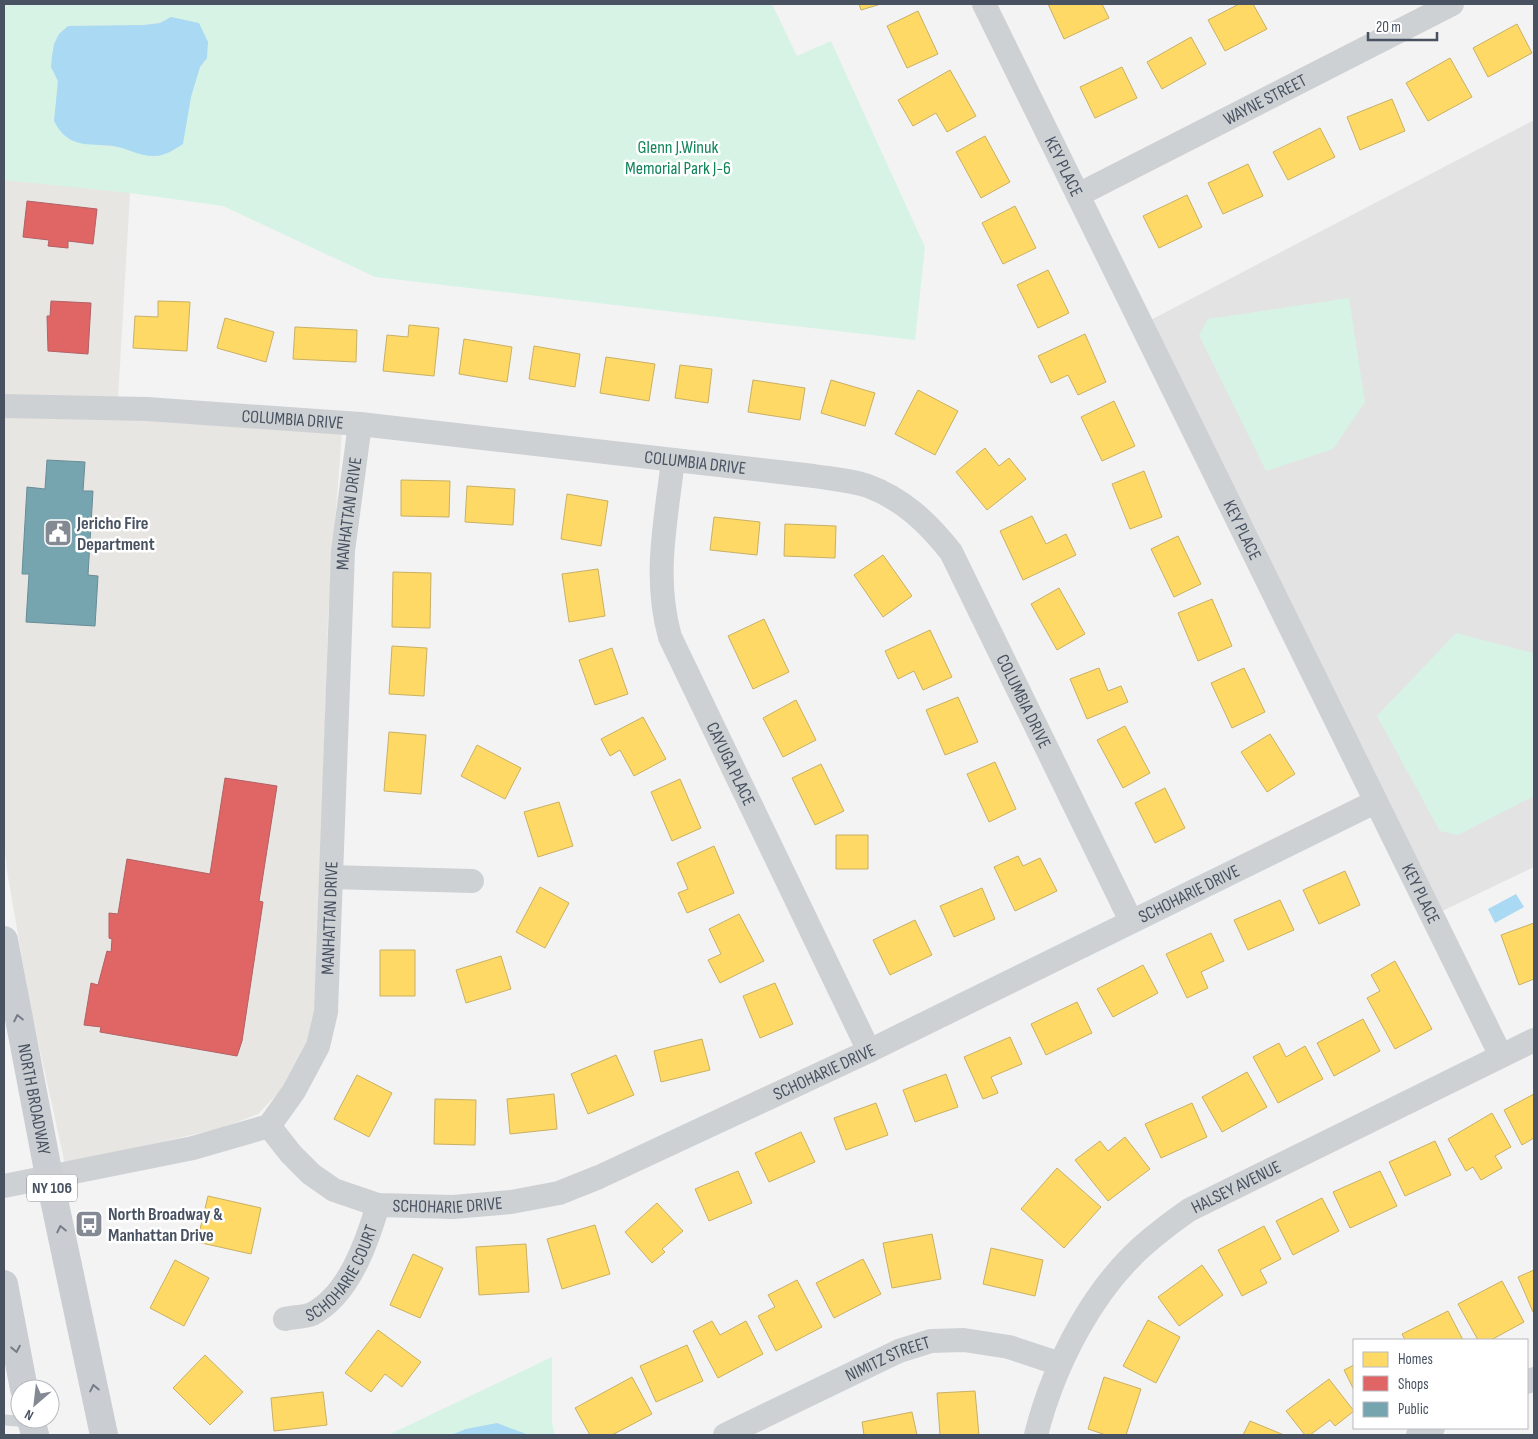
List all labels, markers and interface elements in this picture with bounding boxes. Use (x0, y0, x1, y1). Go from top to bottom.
scale bar (1368, 10, 1437, 42)
text: 20 m (1376, 18, 1401, 37)
street label: WAYNE STREET (1220, 70, 1310, 129)
street label: KEY PLACE (1040, 133, 1087, 200)
park label: Glenn J.Winuk Memorial Park J-6 (625, 137, 731, 179)
street label: COLUMBIA DRIVE (241, 405, 344, 433)
street label: COLUMBIA DRIVE (643, 446, 747, 479)
street label: MANHATTAN DRIVE (332, 456, 366, 570)
street label: KEY PLACE (1219, 497, 1266, 563)
place label: Jericho Fire Department (76, 513, 155, 555)
public building icon: Jericho Fire Department (43, 518, 73, 548)
street label: COLUMBIA DRIVE (992, 651, 1056, 752)
street label: CAYUGA PLACE (702, 719, 760, 809)
street label: SCHOHARIE DRIVE (1135, 860, 1243, 927)
street label: KEY PLACE (1398, 860, 1445, 927)
street label: MANHATTAN DRIVE (317, 861, 342, 975)
one-way arrow (13, 1014, 23, 1022)
street label: SCHOHARIE DRIVE (770, 1039, 879, 1105)
street label: NORTH BROADWAY (13, 1042, 55, 1157)
street label: HALSEY AVENUE (1188, 1156, 1284, 1218)
road number: NY 106 (27, 1174, 77, 1202)
street label: SCHOHARIE DRIVE (392, 1192, 503, 1218)
place label: North Broadway & Manhattan Drive (108, 1204, 223, 1246)
bus stop icon: North Broadway & Manhattan Drive (74, 1209, 104, 1239)
street label: SCHOHARIE COURT (303, 1222, 382, 1326)
one-way arrow (56, 1224, 66, 1233)
street label: NIMITZ STREET (842, 1331, 933, 1386)
legend (1353, 1339, 1528, 1429)
one-way arrow (10, 1344, 21, 1353)
text: Homes (1398, 1350, 1433, 1369)
text: Shops (1398, 1375, 1429, 1394)
north arrow (10, 1379, 60, 1429)
one-way arrow (89, 1383, 100, 1392)
text: Public (1398, 1400, 1429, 1419)
text: N (22, 1406, 36, 1424)

